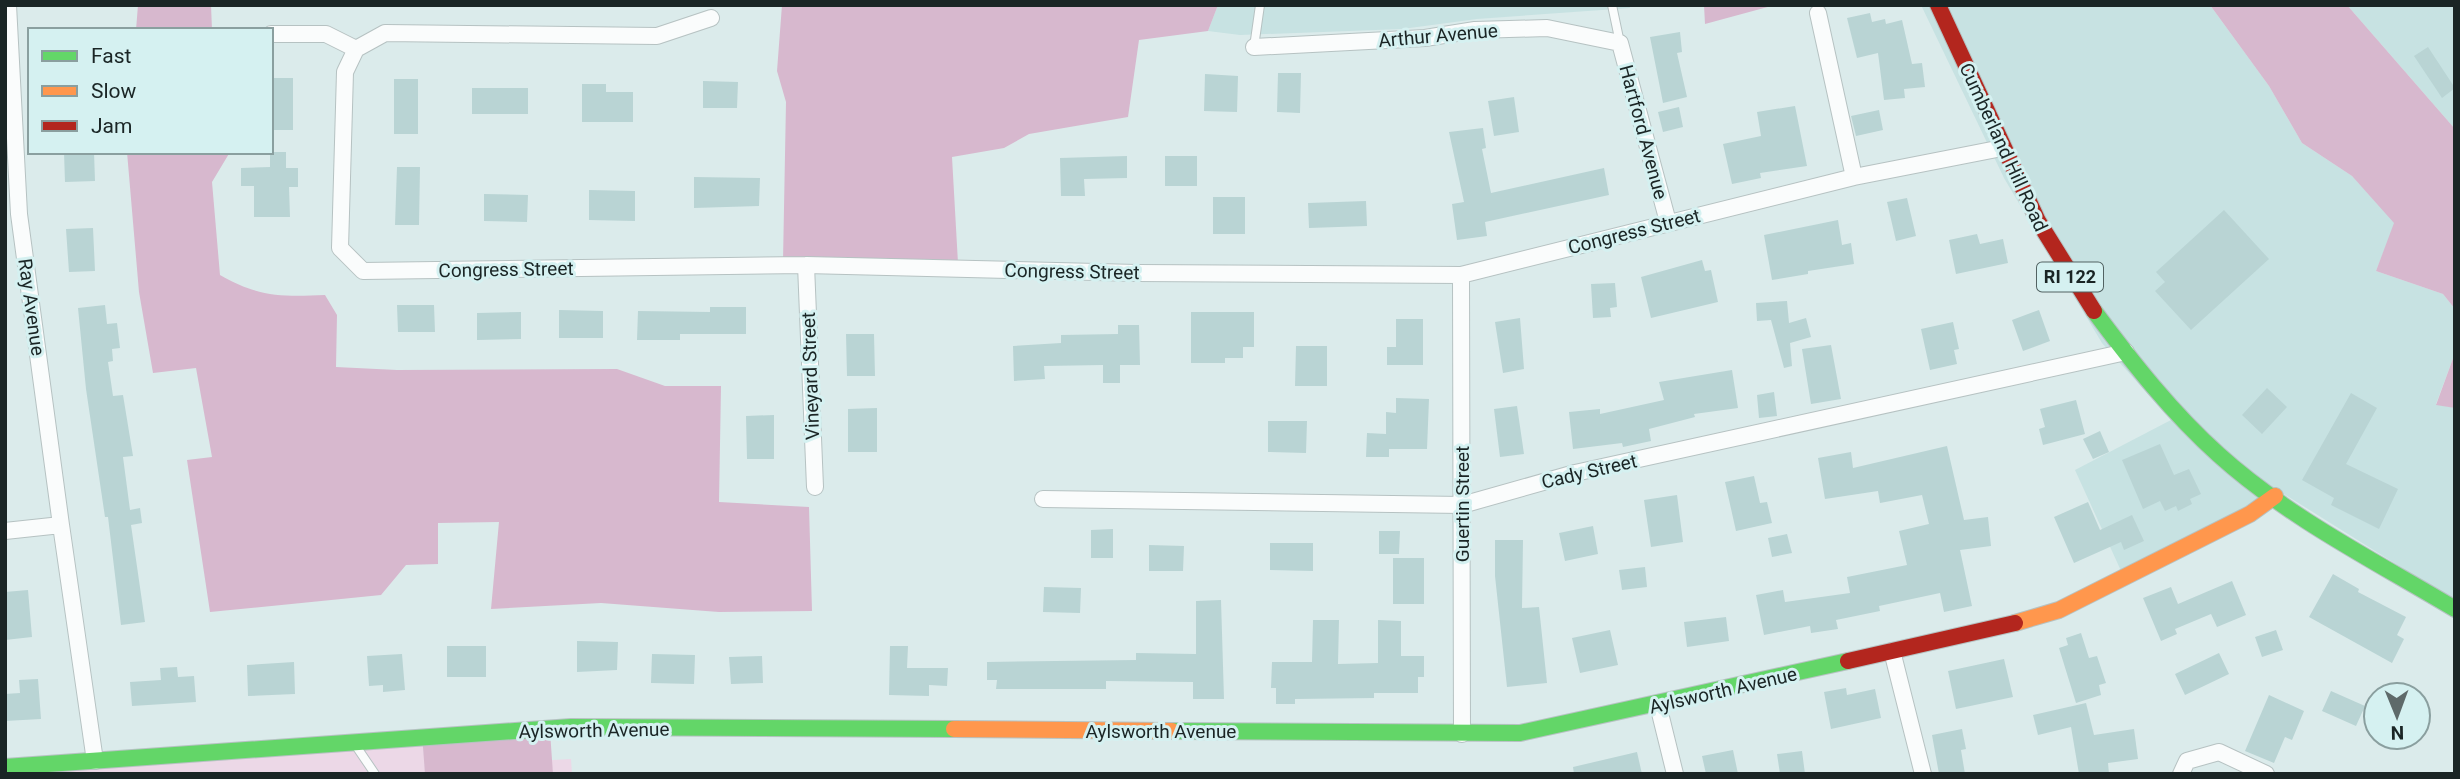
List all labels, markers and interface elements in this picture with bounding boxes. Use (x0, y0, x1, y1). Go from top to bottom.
street label: Arthur Avenue (1377, 19, 1499, 52)
legend (28, 28, 273, 154)
text: Fast (91, 44, 132, 68)
street label: Cumberland Hill Road (1954, 59, 2053, 235)
street label: Hartford Avenue (1615, 62, 1673, 202)
text: Slow (91, 79, 137, 103)
text: Jam (91, 114, 132, 138)
street label: Congress Street (1566, 204, 1702, 259)
street label: Ray Avenue (13, 257, 50, 357)
street label: Congress Street (438, 257, 574, 282)
street label: Congress Street (1004, 259, 1140, 284)
road number: RI 122 (2037, 262, 2103, 292)
street label: Vineyard Street (797, 312, 824, 440)
street label: Guertin Street (1451, 446, 1474, 562)
street label: Cady Street (1539, 449, 1639, 494)
street label: Aylsworth Avenue (1647, 662, 1799, 719)
north arrow (2362, 681, 2432, 751)
street label: Aylsworth Avenue (518, 718, 670, 743)
street label: Aylsworth Avenue (1086, 720, 1236, 743)
text: N (2390, 721, 2404, 744)

